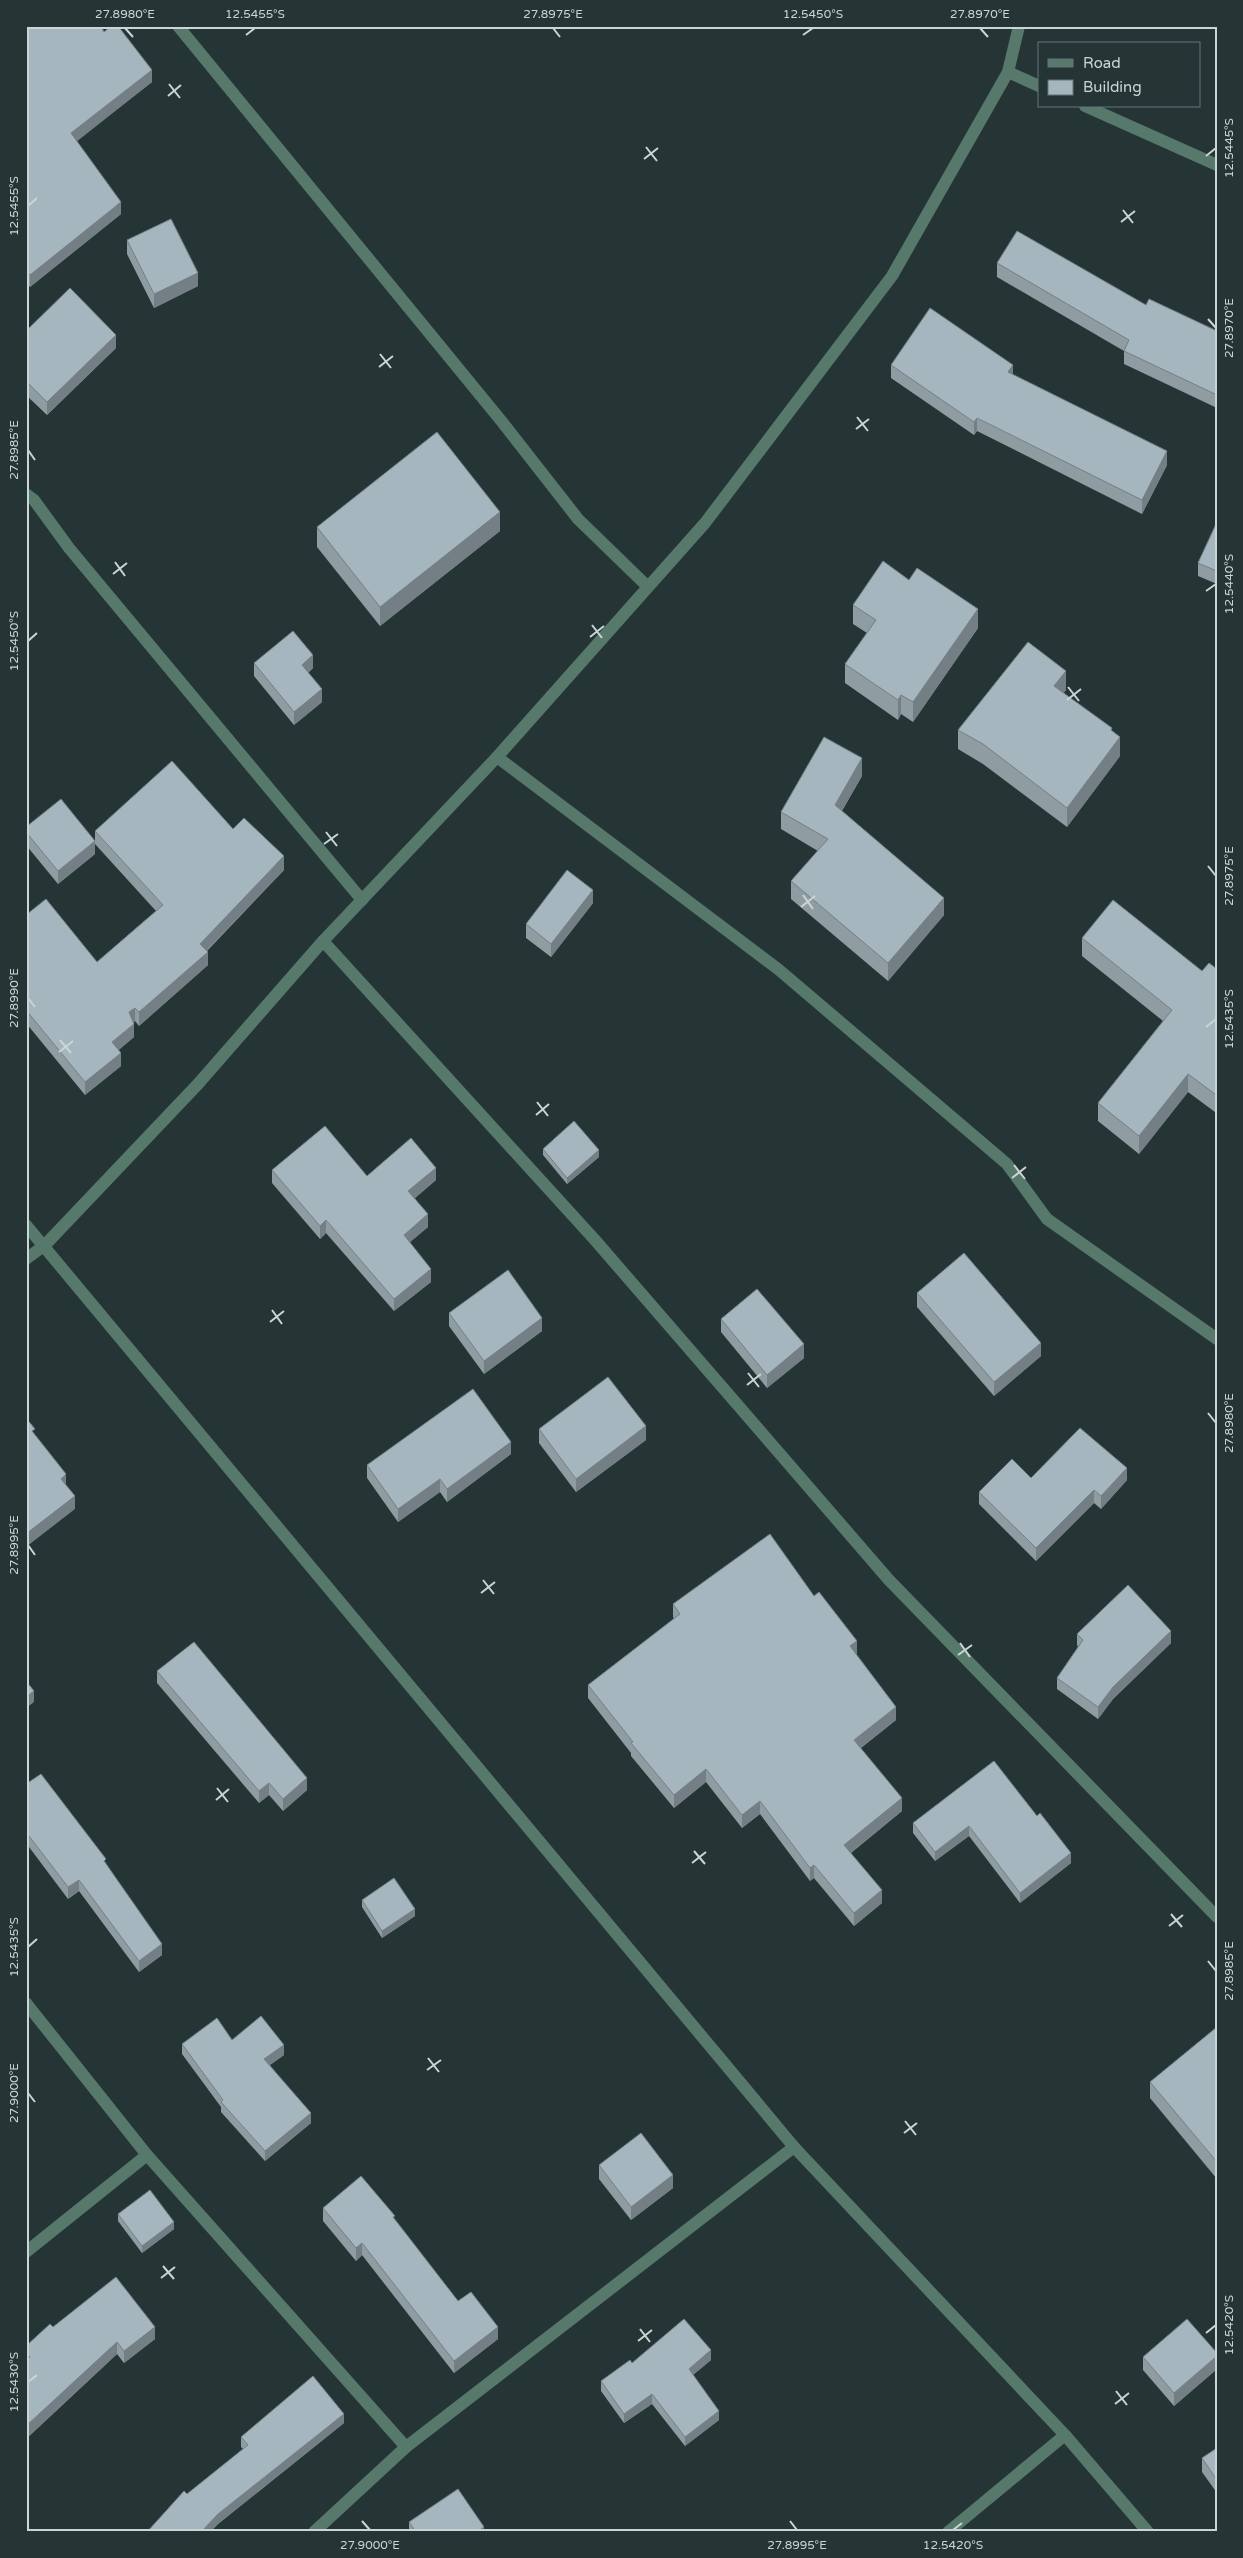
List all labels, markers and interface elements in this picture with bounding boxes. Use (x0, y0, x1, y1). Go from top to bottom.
text: 27.8980°E (95, 7, 155, 21)
text: 12.5455°S (225, 7, 285, 21)
text: 27.8975°E (523, 7, 583, 21)
text: 12.5450°S (783, 7, 843, 21)
text: 27.8970°E (950, 7, 1010, 21)
legend (1038, 42, 1200, 108)
text: Road (1083, 54, 1121, 72)
text: Building (1083, 78, 1142, 96)
text: 12.5445°S (1222, 118, 1236, 178)
text: 12.5455°S (7, 176, 21, 236)
text: 27.8970°E (1222, 298, 1236, 358)
text: 27.8985°E (7, 420, 21, 480)
text: 12.5440°S (1222, 554, 1236, 614)
text: 12.5450°S (7, 611, 21, 671)
text: 27.8975°E (1222, 846, 1236, 906)
text: 27.8990°E (7, 968, 21, 1028)
text: 12.5435°S (1222, 989, 1236, 1049)
text: 27.8980°E (1222, 1393, 1236, 1453)
text: 27.8995°E (7, 1515, 21, 1575)
text: 12.5435°S (7, 1917, 21, 1977)
text: 27.8985°E (1222, 1941, 1236, 2001)
text: 27.9000°E (7, 2063, 21, 2123)
text: 12.5420°S (1222, 2295, 1236, 2355)
text: 12.5430°S (7, 2352, 21, 2412)
text: 27.9000°E (340, 2538, 400, 2552)
text: 27.8995°E (767, 2538, 827, 2552)
text: 12.5420°S (923, 2538, 983, 2552)

